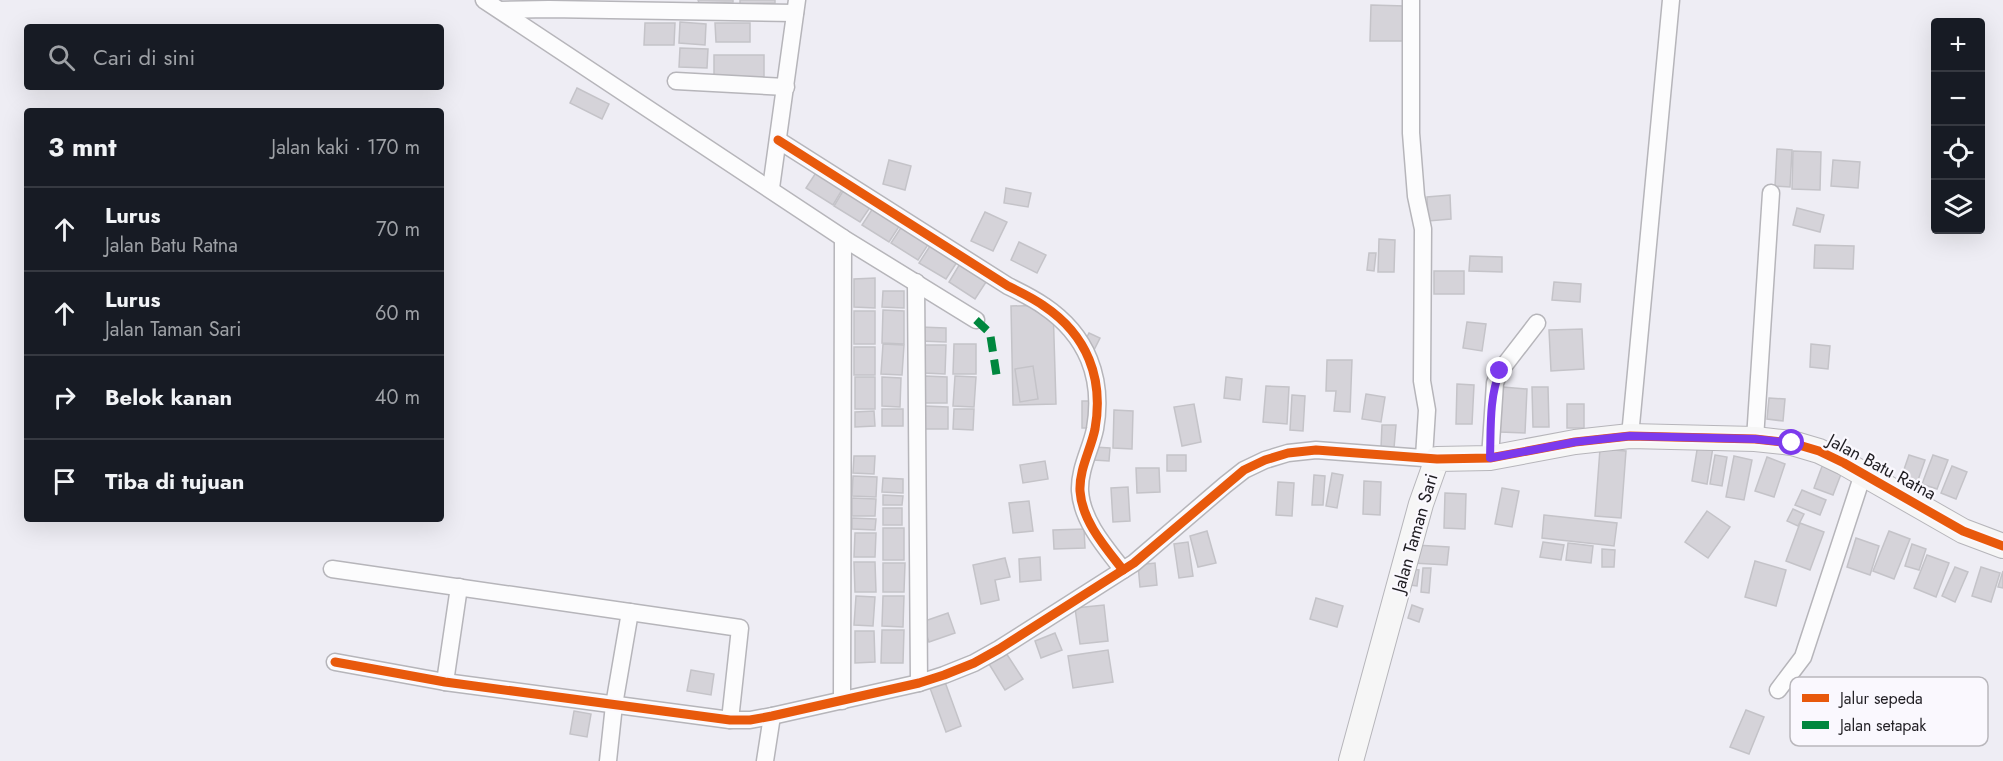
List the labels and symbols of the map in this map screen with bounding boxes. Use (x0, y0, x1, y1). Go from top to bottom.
route end (1486, 357, 1512, 383)
street label: Jalan Batu Ratna (1821, 426, 1941, 507)
route start (1778, 429, 1804, 455)
street label: Jalan Taman Sari (1385, 470, 1444, 598)
legend (1790, 677, 1988, 746)
text: Jalur sepeda (1838, 687, 1923, 710)
text: Jalan setapak (1838, 714, 1927, 737)

